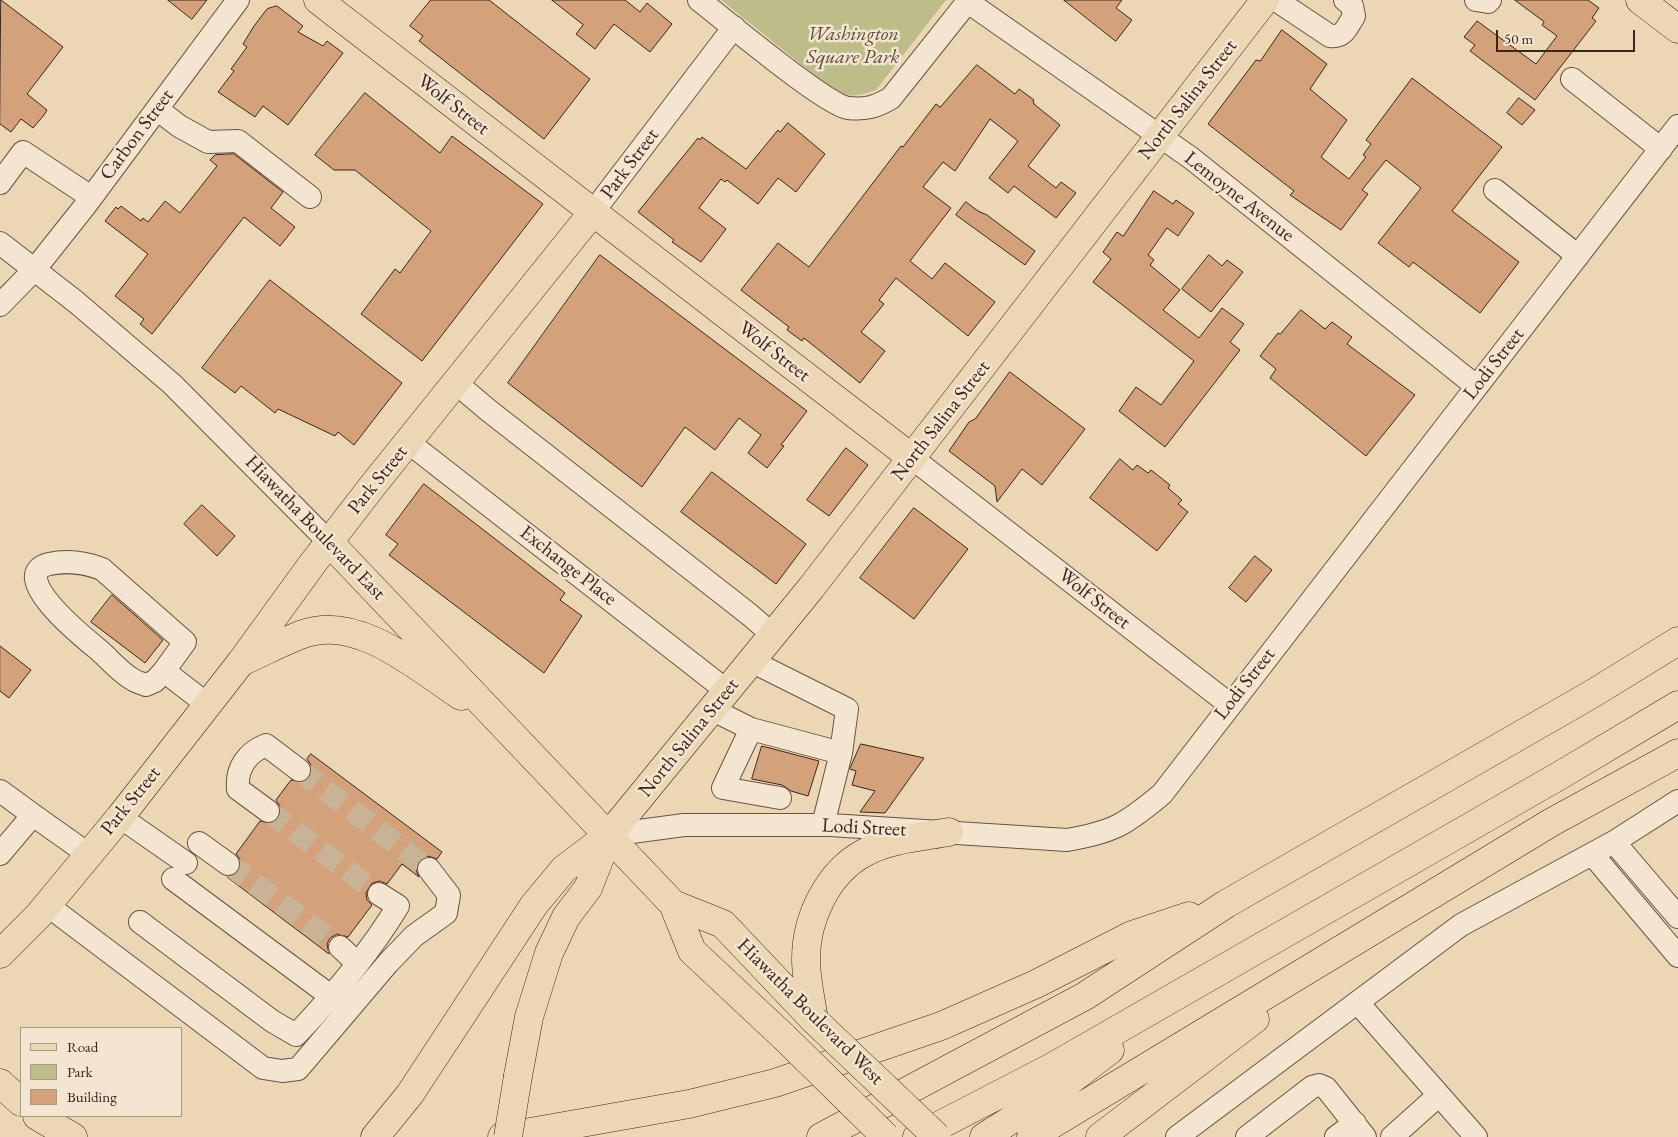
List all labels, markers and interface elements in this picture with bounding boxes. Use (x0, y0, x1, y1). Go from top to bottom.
scale bar (1498, 20, 1637, 52)
park label: Washington Square Park (806, 23, 900, 70)
text: 50 m (1504, 29, 1533, 48)
street label: North Salina Street (1133, 35, 1243, 165)
street label: Wolf Street (412, 69, 494, 141)
street label: Carbon Street (95, 85, 179, 185)
street label: Park Street (596, 124, 664, 204)
street label: Lemoyne Avenue (1179, 147, 1299, 247)
street label: Wolf Street (733, 316, 815, 388)
street label: Lodi Street (1459, 323, 1529, 405)
street label: North Salina Street (886, 356, 996, 486)
street label: Park Street (343, 441, 413, 519)
street label: Hiawatha Boulevard East (240, 451, 390, 605)
street label: Exchange Place (515, 521, 621, 611)
street label: Wolf Street (1053, 563, 1135, 635)
street label: Lodi Street (1210, 643, 1280, 725)
street label: North Salina Street (634, 674, 744, 802)
street label: Park Street (96, 762, 166, 840)
street label: Lodi Street (821, 814, 907, 842)
street label: Hiawatha Boulevard West (732, 934, 888, 1090)
legend (20, 1027, 182, 1117)
text: Road (67, 1037, 98, 1056)
text: Park (67, 1062, 93, 1081)
text: Building (67, 1087, 117, 1106)

